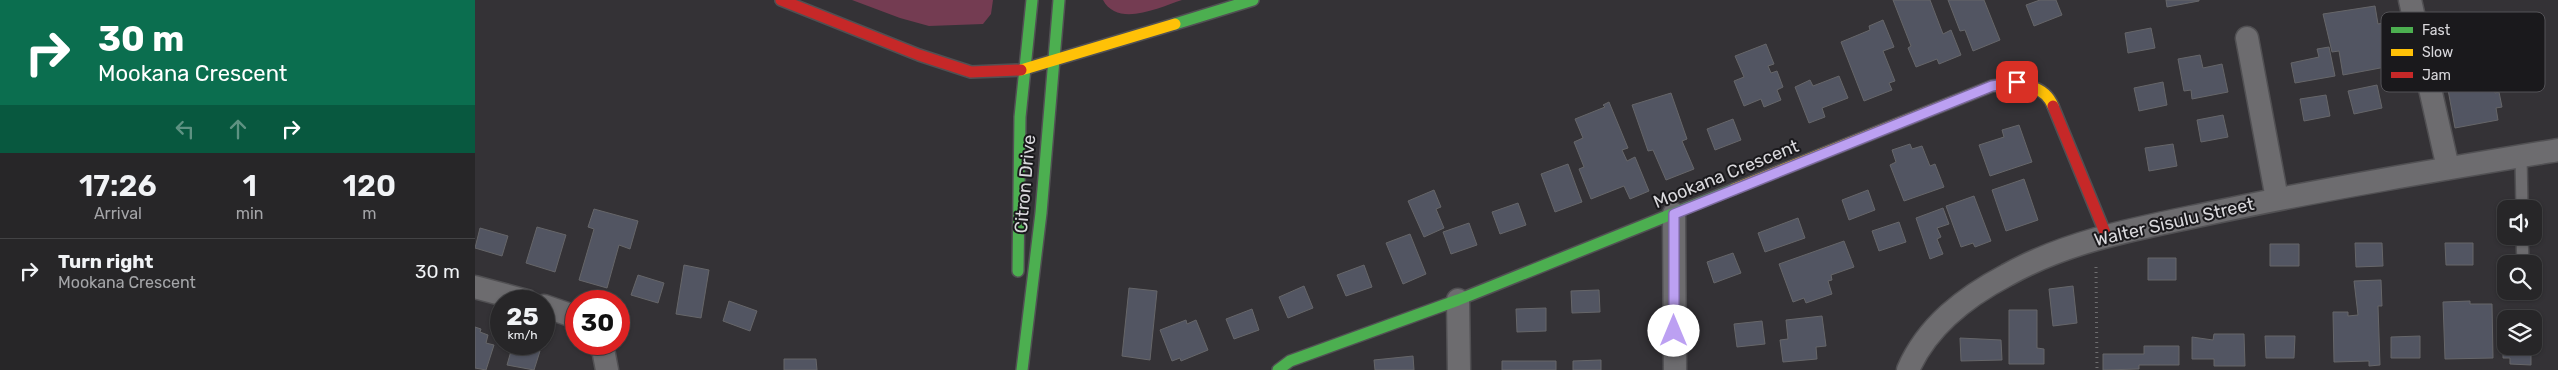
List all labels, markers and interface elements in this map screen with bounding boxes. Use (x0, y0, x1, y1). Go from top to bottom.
legend (2381, 12, 2545, 92)
text: 30 m (98, 18, 184, 60)
icon: right (15, 20, 80, 85)
text: Fast (2422, 22, 2451, 39)
text: Slow (2422, 44, 2453, 61)
text: Mookana Crescent (98, 60, 287, 87)
pin (1996, 61, 2038, 103)
text: Jam (2422, 67, 2451, 84)
icon: arrive (2003, 68, 2031, 96)
icon: left (171, 115, 199, 143)
icon: ahead (224, 115, 252, 143)
icon: right (277, 115, 305, 143)
street label: Citron Drive (1010, 134, 1040, 234)
street label: Mookana Crescent (1650, 135, 1802, 213)
text: 17:26 (79, 168, 157, 204)
text: 1 (242, 168, 257, 204)
text: 120 (343, 168, 396, 204)
street label: Walter Sisulu Street (2092, 193, 2256, 251)
map controls (2497, 200, 2542, 355)
button: sound (2497, 200, 2542, 245)
text: Arrival (94, 204, 142, 223)
text: min (236, 204, 264, 223)
text: m (362, 204, 376, 223)
text: Turn right (58, 250, 153, 273)
button: search (2497, 255, 2542, 300)
icon: right (15, 257, 43, 285)
text: 30 m (415, 260, 460, 283)
text: Mookana Crescent (58, 273, 196, 292)
speed limit sign: 30 (565, 290, 630, 355)
text: 25 (506, 302, 539, 331)
position arrow (1647, 304, 1699, 356)
button: layers (2497, 310, 2542, 355)
text: km/h (508, 328, 537, 342)

